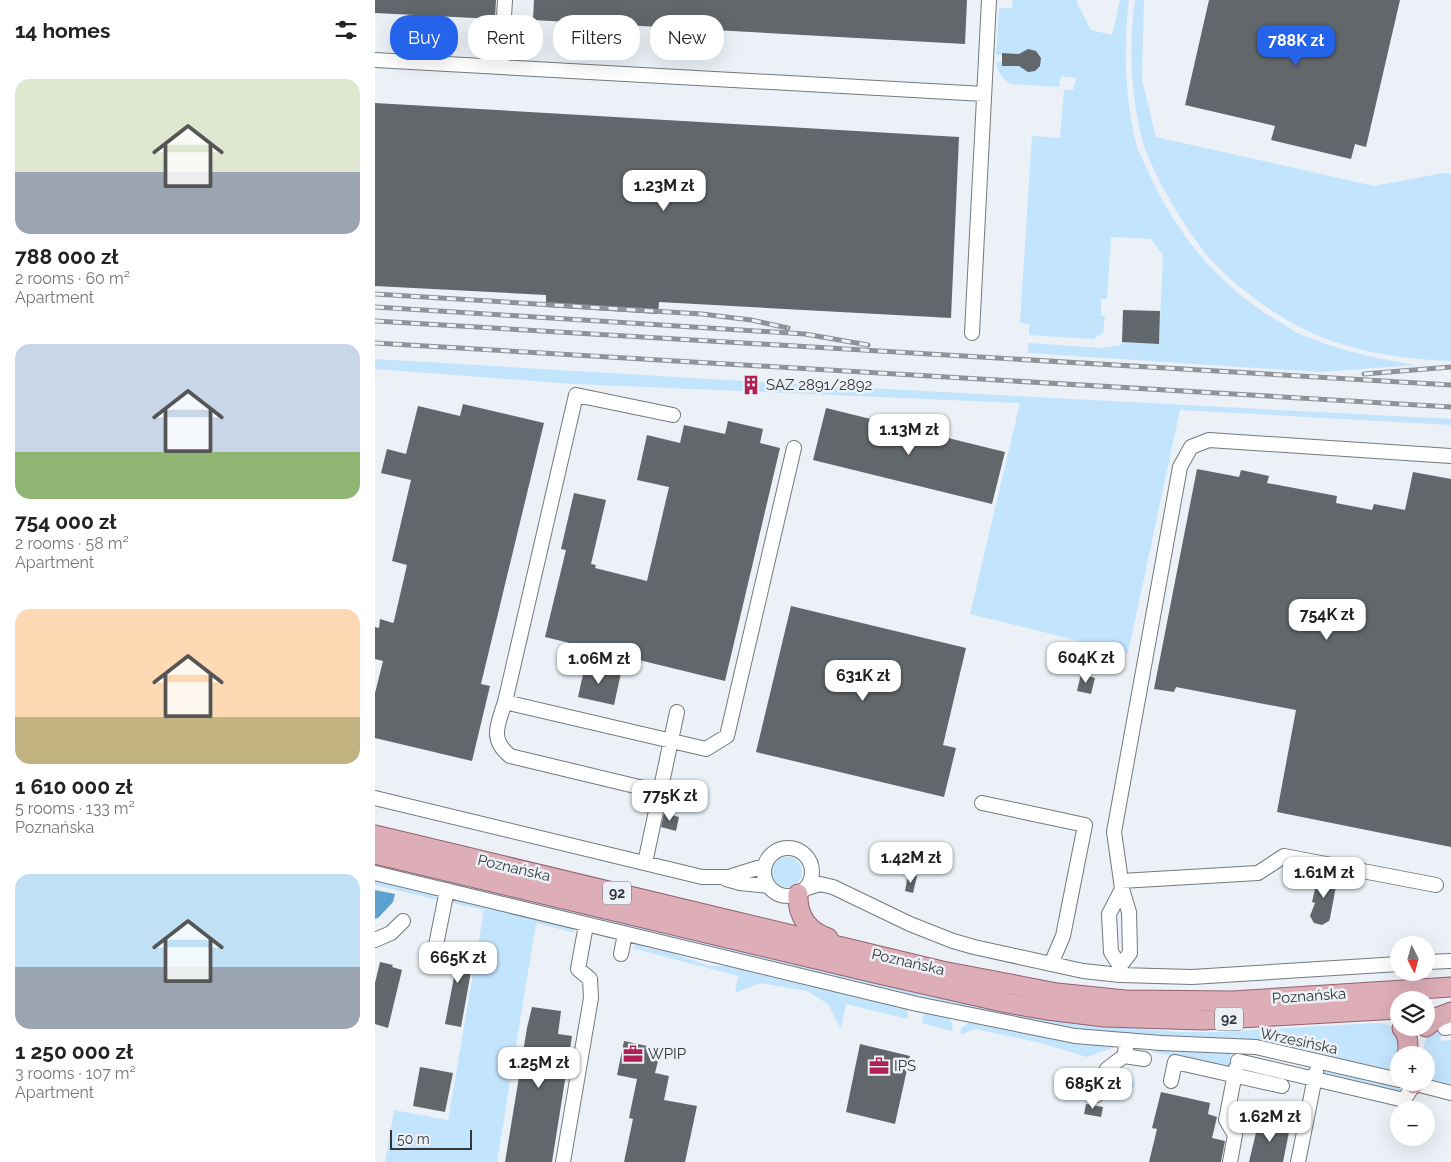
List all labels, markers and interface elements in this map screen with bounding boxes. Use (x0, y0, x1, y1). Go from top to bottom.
chip: Buy (390, 15, 458, 60)
chip: Rent (468, 15, 543, 60)
chip: Filters (553, 15, 640, 60)
chip: New (650, 15, 724, 60)
icon: filters (332, 16, 360, 44)
text: 14 homes (15, 18, 110, 43)
pin: 788K zł (1250, 24, 1342, 67)
text: 788K zł (1268, 31, 1324, 50)
icon: home (143, 111, 233, 201)
pin: 1.23M zł (612, 170, 716, 212)
text: 1.23M zł (634, 176, 694, 195)
text: 788 000 zł (15, 244, 119, 269)
text: 2 rooms · 60 m² (15, 269, 130, 288)
text: Apartment (15, 288, 94, 307)
building icon: SAZ 2891/2892 (740, 374, 762, 396)
icon: home (143, 376, 233, 466)
place label: SAZ 2891/2892 (766, 376, 872, 394)
pin: 1.13M zł (857, 414, 961, 456)
text: 1.13M zł (879, 420, 939, 439)
text: 754 000 zł (15, 509, 116, 534)
text: 2 rooms · 58 m² (15, 534, 129, 553)
text: Apartment (15, 553, 94, 572)
pin: 754K zł (1281, 598, 1373, 641)
text: 754K zł (1300, 605, 1354, 624)
icon: home (143, 641, 233, 731)
pin: 1.06M zł (547, 642, 651, 685)
pin: 604K zł (1040, 642, 1132, 684)
text: 604K zł (1058, 648, 1114, 667)
text: 1.06M zł (568, 649, 630, 668)
pin: 631K zł (817, 660, 909, 702)
text: 631K zł (836, 666, 890, 685)
text: 1 610 000 zł (15, 774, 133, 799)
pin: 775K zł (624, 780, 716, 822)
text: 775K zł (643, 786, 697, 805)
text: 5 rooms · 133 m² (15, 799, 135, 818)
text: Poznańska (15, 818, 94, 837)
pin: 1.42M zł (859, 842, 963, 884)
text: 1.42M zł (881, 848, 941, 867)
street label: Poznańska (476, 851, 552, 885)
pin: 1.61M zł (1272, 856, 1376, 899)
text: 1.61M zł (1294, 863, 1354, 882)
road number: 92 (603, 881, 631, 904)
icon: home (143, 906, 233, 996)
north arrow (1390, 936, 1435, 981)
map controls (1390, 936, 1435, 1146)
pin: 665K zł (412, 942, 504, 984)
street label: Poznańska (870, 945, 946, 979)
text: 665K zł (430, 948, 486, 967)
street label: Poznańska (1271, 984, 1347, 1008)
button: layers (1390, 991, 1435, 1036)
road number: 92 (1215, 1008, 1243, 1030)
street label: Wrzesińska (1259, 1024, 1339, 1058)
text: 1 250 000 zł (15, 1039, 133, 1064)
office icon: WPIP (622, 1043, 644, 1065)
place label: WPIP (648, 1045, 686, 1063)
pin: 1.25M zł (487, 1046, 591, 1089)
button: + (1390, 1046, 1435, 1091)
text: 1.25M zł (509, 1053, 569, 1072)
office icon: IPS (868, 1055, 890, 1077)
place label: IPS (894, 1057, 916, 1075)
text: 3 rooms · 107 m² (15, 1064, 136, 1083)
pin: 685K zł (1047, 1068, 1139, 1110)
text: 685K zł (1065, 1074, 1121, 1093)
text: Apartment (15, 1083, 94, 1102)
pin: 1.62M zł (1218, 1100, 1322, 1143)
button: − (1390, 1101, 1435, 1146)
text: 1.62M zł (1239, 1107, 1301, 1126)
scale bar (390, 1127, 473, 1150)
text: 50 m (397, 1131, 430, 1147)

